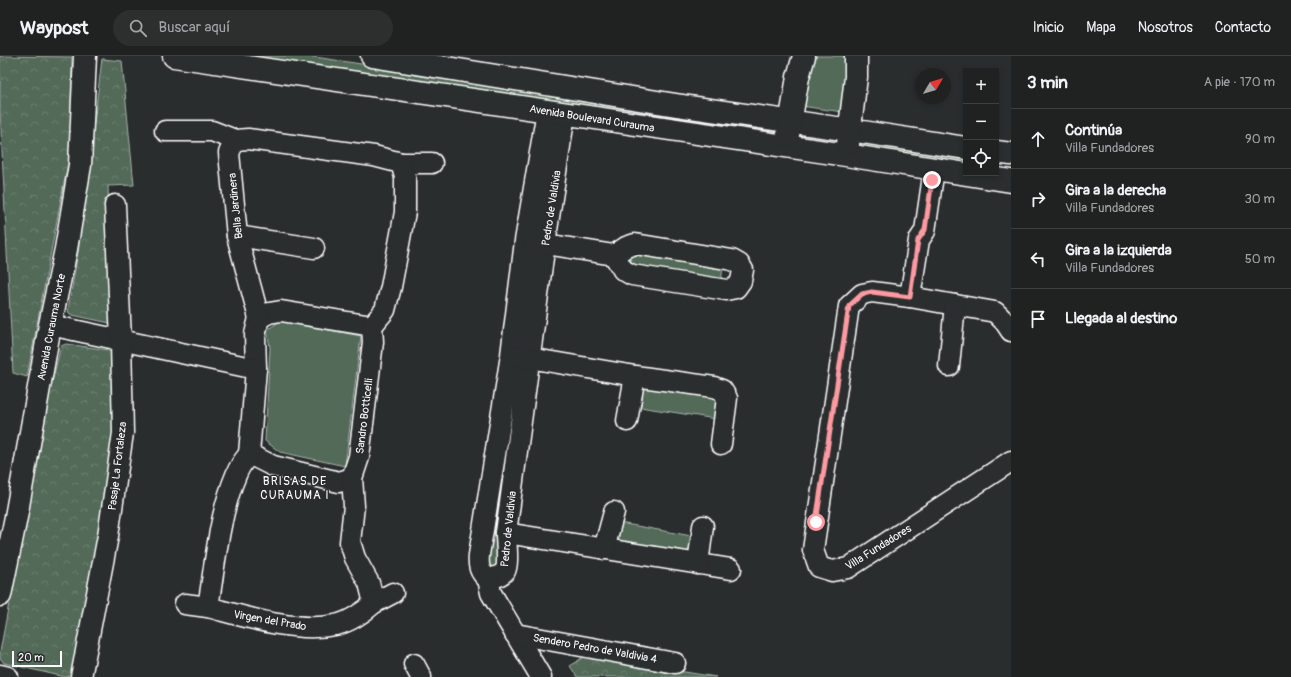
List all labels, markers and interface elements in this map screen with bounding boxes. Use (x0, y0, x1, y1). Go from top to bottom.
search box (113, 10, 393, 46)
text: Waypost (20, 16, 89, 40)
icon: search (127, 17, 149, 39)
text: Buscar aquí (159, 18, 230, 37)
text: Inicio (1033, 19, 1064, 36)
text: Mapa (1086, 19, 1116, 36)
text: Nosotros (1138, 19, 1193, 36)
text: Contacto (1215, 19, 1271, 36)
north arrow (915, 68, 951, 104)
map controls (963, 68, 999, 176)
button: + (963, 68, 999, 104)
text: 3 min (1027, 72, 1068, 93)
text: A pie · 170 m (1204, 74, 1275, 90)
street label: Avenida Boulevard Curauma (529, 102, 655, 135)
button: − (963, 104, 999, 140)
text: Continúa (1065, 121, 1122, 140)
icon: ahead (1027, 128, 1049, 150)
text: 90 m (1245, 131, 1275, 147)
button: locate (963, 140, 999, 176)
text: Villa Fundadores (1065, 140, 1154, 156)
street label: Pedro de Valdivia (539, 169, 564, 247)
route end (923, 171, 941, 189)
street label: Bella Jardinera (226, 172, 245, 240)
text: Gira a la derecha (1065, 181, 1166, 200)
icon: right (1027, 188, 1049, 210)
text: 30 m (1245, 191, 1275, 207)
text: Villa Fundadores (1065, 200, 1154, 216)
text: Gira a la izquierda (1065, 241, 1172, 260)
icon: left (1027, 248, 1049, 270)
text: 50 m (1245, 251, 1275, 267)
text: Villa Fundadores (1065, 260, 1154, 276)
street label: Avenida Curauma Norte (35, 272, 68, 382)
icon: arrive (1027, 308, 1049, 330)
text: Llegada al destino (1065, 309, 1177, 328)
street label: Sandro Botticelli (353, 378, 376, 455)
street label: Pasaje La Fortaleza (106, 421, 129, 511)
district label: BRISAS DE CURAUMA I (260, 474, 330, 503)
street label: Pedro de Valdivia (498, 490, 519, 568)
route start (807, 513, 825, 531)
street label: Villa Fundadores (843, 522, 914, 573)
street label: Virgen del Prado (232, 608, 307, 633)
street label: Sendero Pedro de Valdivia 4 (532, 631, 659, 666)
scale bar (12, 649, 62, 668)
text: 20 m (18, 651, 44, 664)

